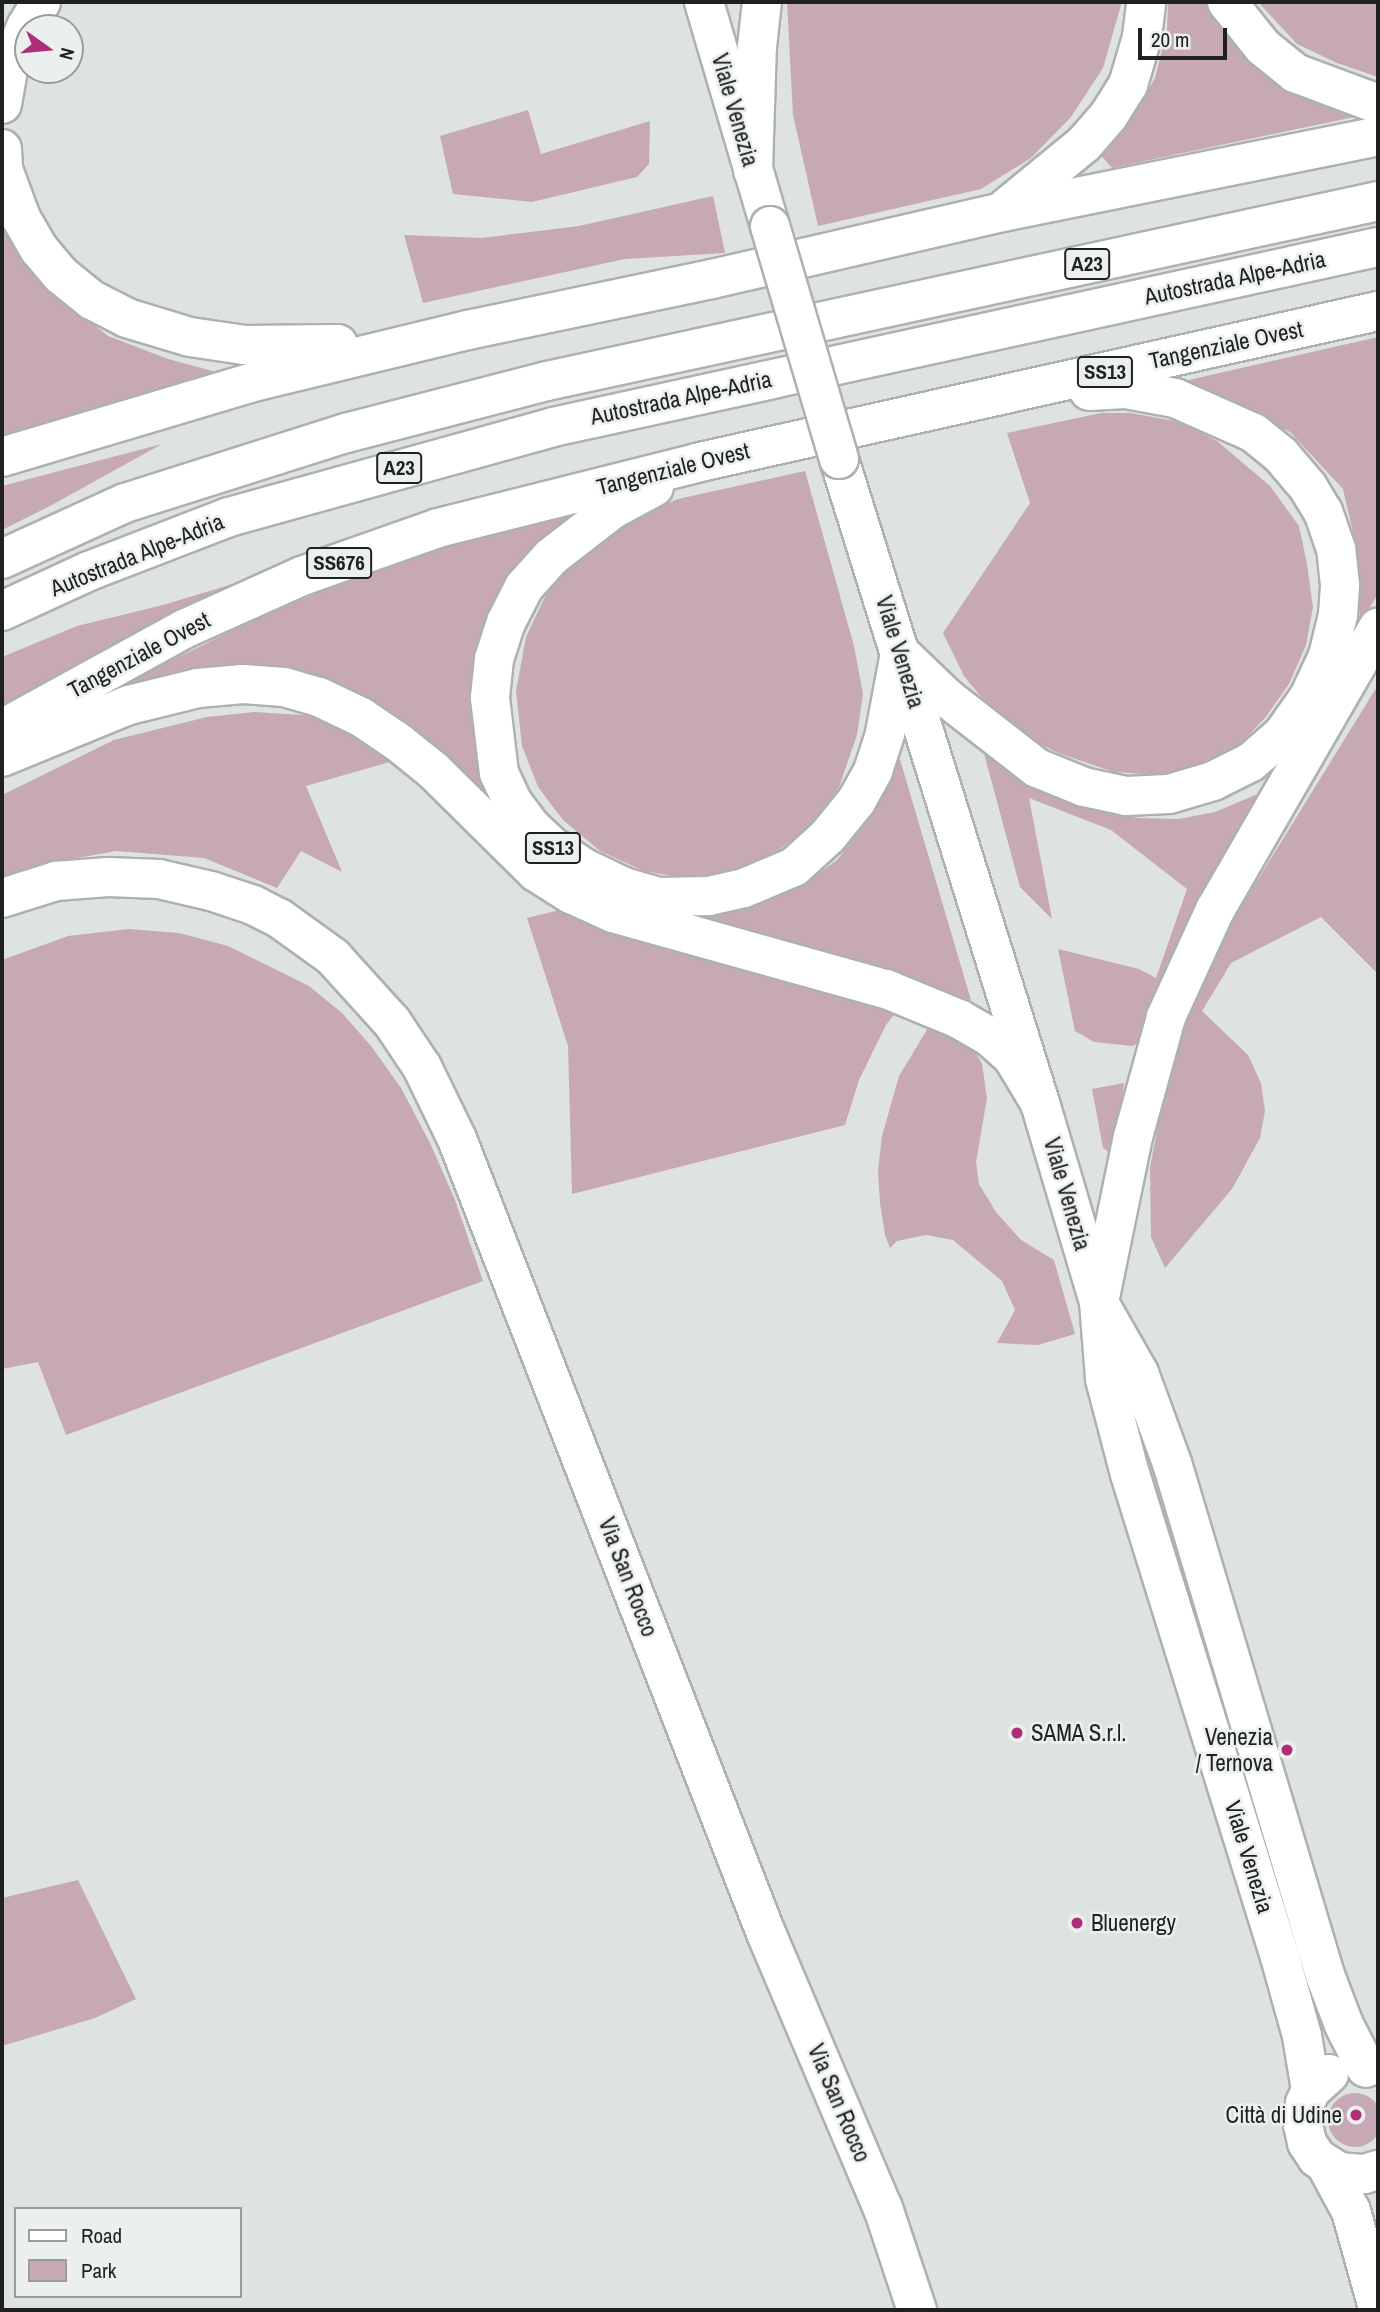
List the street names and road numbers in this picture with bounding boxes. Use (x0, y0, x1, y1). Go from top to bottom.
street label: Viale Venezia (706, 50, 764, 170)
street label: Autostrada Alpe-Adria (1141, 245, 1329, 311)
road number: A23 (1062, 246, 1112, 282)
street label: Tangenziale Ovest (1147, 315, 1305, 375)
road number: SS13 (1075, 354, 1135, 390)
street label: Autostrada Alpe-Adria (587, 365, 775, 431)
street label: Tangenziale Ovest (594, 437, 752, 501)
road number: A23 (374, 450, 424, 486)
street label: Autostrada Alpe-Adria (46, 507, 228, 603)
road number: SS676 (306, 546, 372, 580)
street label: Viale Venezia (870, 592, 930, 712)
street label: Tangenziale Ovest (63, 606, 215, 704)
road number: SS13 (523, 830, 583, 866)
street label: Viale Venezia (1038, 1134, 1096, 1254)
street label: Via San Rocco (593, 1513, 663, 1641)
street label: Viale Venezia (1219, 1797, 1279, 1917)
street label: Via San Rocco (802, 2040, 876, 2166)

